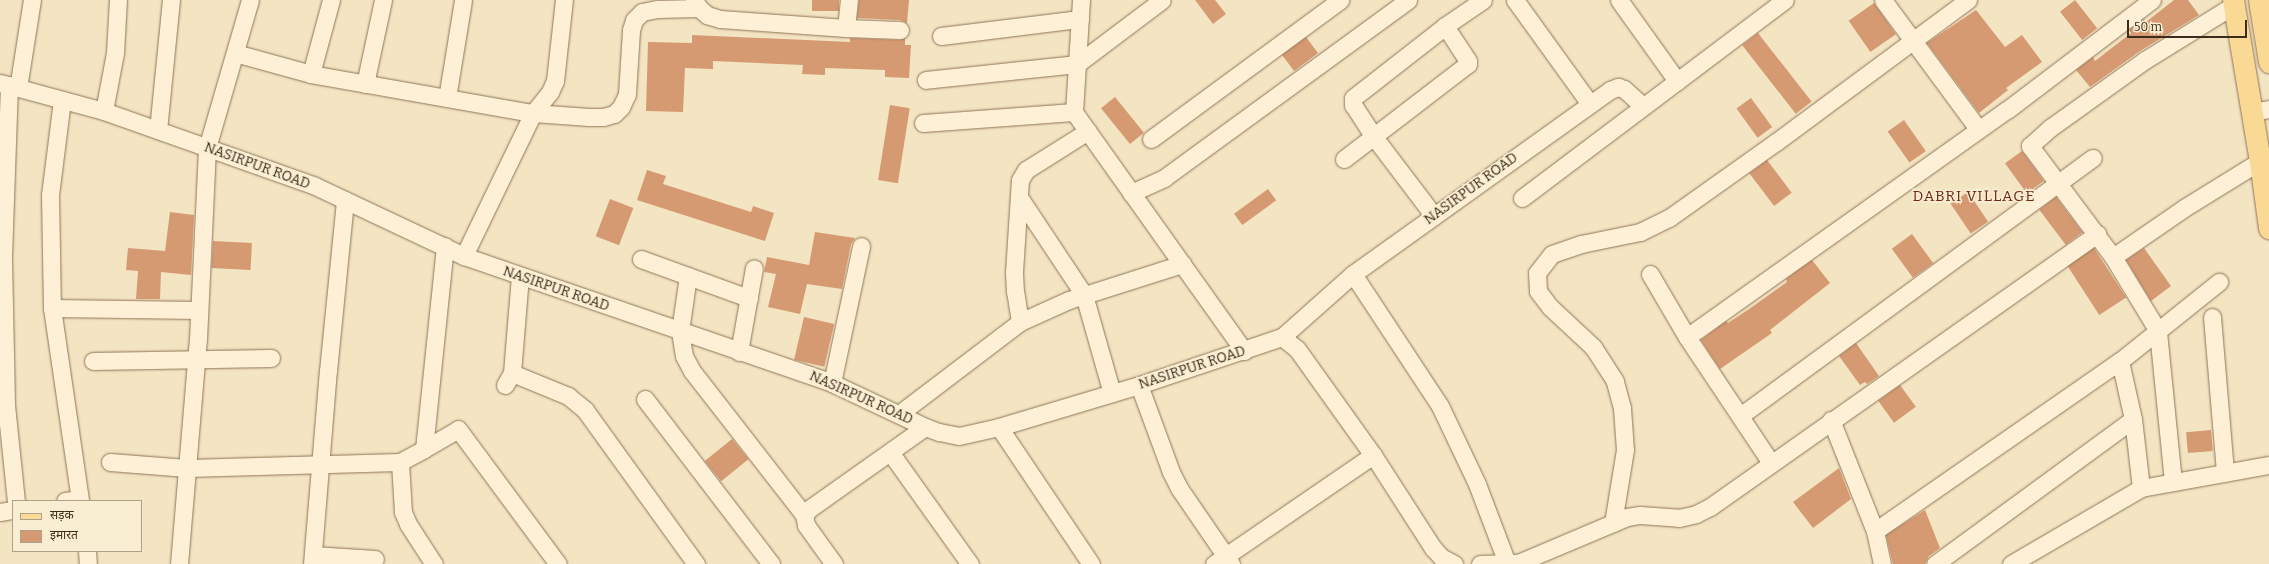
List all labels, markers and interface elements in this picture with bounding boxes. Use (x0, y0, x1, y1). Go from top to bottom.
scale bar (2129, 12, 2249, 38)
text: 50 m (2134, 20, 2162, 34)
street label: NASIRPUR ROAD (202, 139, 312, 193)
street label: NASIRPUR ROAD (1421, 149, 1521, 229)
district label: DABRI VILLAGE (1912, 188, 2036, 206)
street label: NASIRPUR ROAD (500, 263, 612, 315)
street label: NASIRPUR ROAD (1136, 343, 1248, 393)
street label: NASIRPUR ROAD (807, 368, 915, 428)
legend (12, 500, 142, 552)
text: सड़क (50, 508, 74, 522)
text: इमारत (50, 528, 78, 542)

